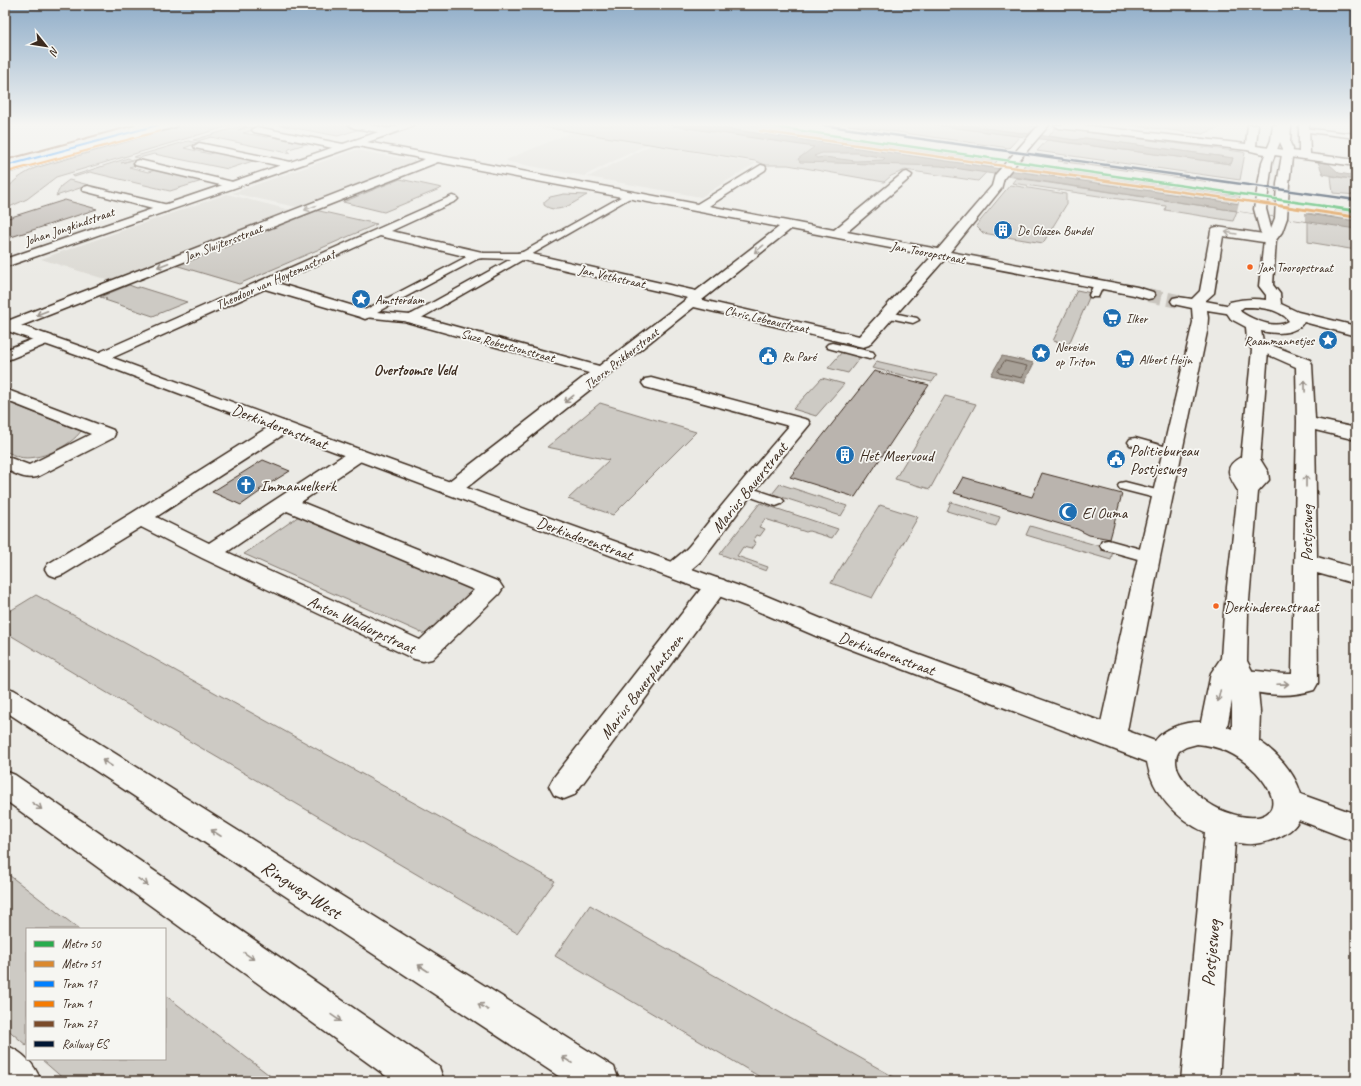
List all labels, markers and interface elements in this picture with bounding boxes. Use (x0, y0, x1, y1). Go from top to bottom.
north arrow (26, 26, 66, 66)
text: N (46, 45, 62, 59)
street label: Johan Jongkindstraat (21, 204, 118, 250)
one-way arrow (304, 205, 316, 212)
building icon: De Glazen Bundel (992, 219, 1014, 241)
street label: Jan Sluijtersstraat (181, 220, 266, 266)
place label: De Glazen Bundel (1017, 223, 1095, 239)
one-way arrow (1225, 229, 1238, 237)
street label: Jan Tooropstraat (888, 238, 968, 268)
one-way arrow (753, 245, 764, 254)
street label: Theodoor van Hoytemastraat (213, 246, 339, 313)
place label: Jan Tooropstraat (1257, 260, 1335, 276)
street label: Jan Vethstraat (576, 261, 648, 293)
one-way arrow (158, 262, 170, 270)
marker: Jan Tooropstraat (1245, 262, 1255, 272)
place icon: Amsterdam (350, 288, 372, 310)
place label: Amsterdam (375, 292, 425, 308)
street label: Chris Lebeaustraat (723, 303, 812, 338)
supermarket icon: Ilker (1101, 307, 1123, 329)
one-way arrow (37, 309, 49, 317)
place label: Ilker (1126, 311, 1149, 327)
street label: Thorn Prikkerstraat (581, 324, 664, 393)
street label: Suze Robertsonstraat (459, 326, 558, 367)
place icon: Raammannetjes (1317, 329, 1339, 351)
place label: Raammannetjes (1244, 333, 1316, 349)
place label: Nereide op Triton (1055, 339, 1096, 370)
place icon: Nereide op Triton (1030, 342, 1052, 364)
public building icon: Ru Paré (757, 345, 779, 367)
supermarket icon: Albert Heijn (1114, 348, 1136, 370)
place label: Ru Paré (782, 349, 818, 365)
place label: Albert Heijn (1139, 352, 1193, 368)
district label: Overtoomse Veld (374, 361, 459, 380)
one-way arrow (1301, 380, 1309, 393)
one-way arrow (563, 395, 574, 403)
street label: Derkinderenstraat (229, 400, 332, 455)
street label: Marius Bauerstraat (707, 437, 793, 537)
place label: Politiebureau Postjesweg (1130, 441, 1200, 479)
building icon: Het Meervoud (834, 444, 856, 466)
place label: Het Meervoud (859, 446, 936, 466)
public building icon: Politiebureau Postjesweg (1105, 448, 1127, 470)
church icon: Immanuelkerk (235, 474, 257, 496)
one-way arrow (1302, 475, 1310, 488)
place label: Immanuelkerk (260, 476, 337, 496)
mosque icon: El Ouma (1057, 501, 1079, 523)
place label: El Ouma (1082, 503, 1129, 523)
street label: Postjesweg (1297, 503, 1317, 561)
street label: Derkinderenstraat (534, 512, 637, 566)
street label: Anton Waldorpstraat (305, 591, 420, 659)
place label: Derkinderenstraat (1224, 598, 1321, 617)
marker: Derkinderenstraat (1211, 601, 1221, 611)
street label: Derkinderenstraat (836, 627, 939, 681)
street label: Marius Bauerplantsoen (596, 629, 688, 743)
one-way arrow (1276, 681, 1289, 688)
one-way arrow (1214, 689, 1222, 702)
one-way arrow (101, 758, 112, 767)
one-way arrow (31, 802, 42, 810)
one-way arrow (211, 829, 222, 837)
street label: Ringweg-West (257, 855, 347, 926)
one-way arrow (137, 878, 148, 886)
street label: Postjesweg (1196, 917, 1226, 988)
legend (26, 928, 166, 1060)
text: Metro 50 (62, 936, 102, 952)
one-way arrow (243, 952, 254, 960)
text: Metro 51 (62, 956, 101, 972)
one-way arrow (418, 964, 429, 972)
text: Tram 17 (62, 976, 98, 992)
text: Tram 1 (62, 996, 92, 1012)
one-way arrow (477, 1002, 489, 1010)
one-way arrow (330, 1014, 341, 1022)
text: Tram 27 (62, 1016, 98, 1032)
text: Railway ES (62, 1036, 110, 1052)
one-way arrow (562, 1056, 573, 1064)

